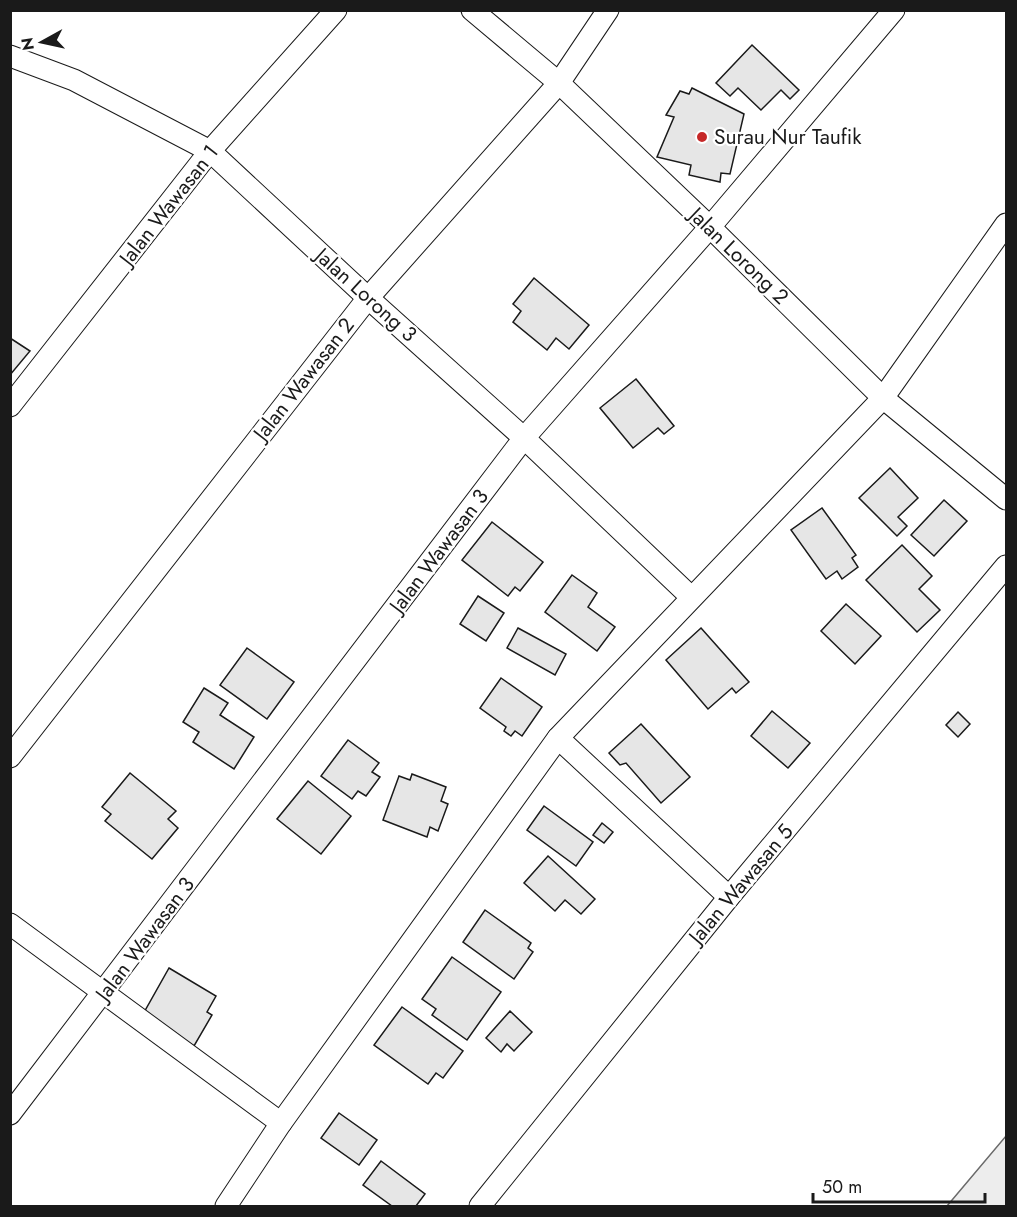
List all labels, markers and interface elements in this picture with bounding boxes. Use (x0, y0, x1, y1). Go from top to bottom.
north arrow (12, 12, 72, 72)
text: N (15, 36, 40, 52)
place label: Surau Nur Taufik (714, 122, 862, 152)
marker: Surau Nur Taufik (695, 130, 709, 144)
street label: Jalan Wawasan 1 (110, 138, 226, 274)
street label: Jalan Lorong 2 (680, 199, 795, 311)
street label: Jalan Lorong 3 (306, 239, 423, 349)
street label: Jalan Wawasan 2 (245, 311, 361, 449)
street label: Jalan Wawasan 3 (381, 483, 495, 621)
street label: Jalan Wawasan 5 (680, 818, 800, 953)
street label: Jalan Wawasan 3 (87, 871, 201, 1009)
scale bar (813, 1166, 986, 1204)
text: 50 m (822, 1174, 862, 1200)

